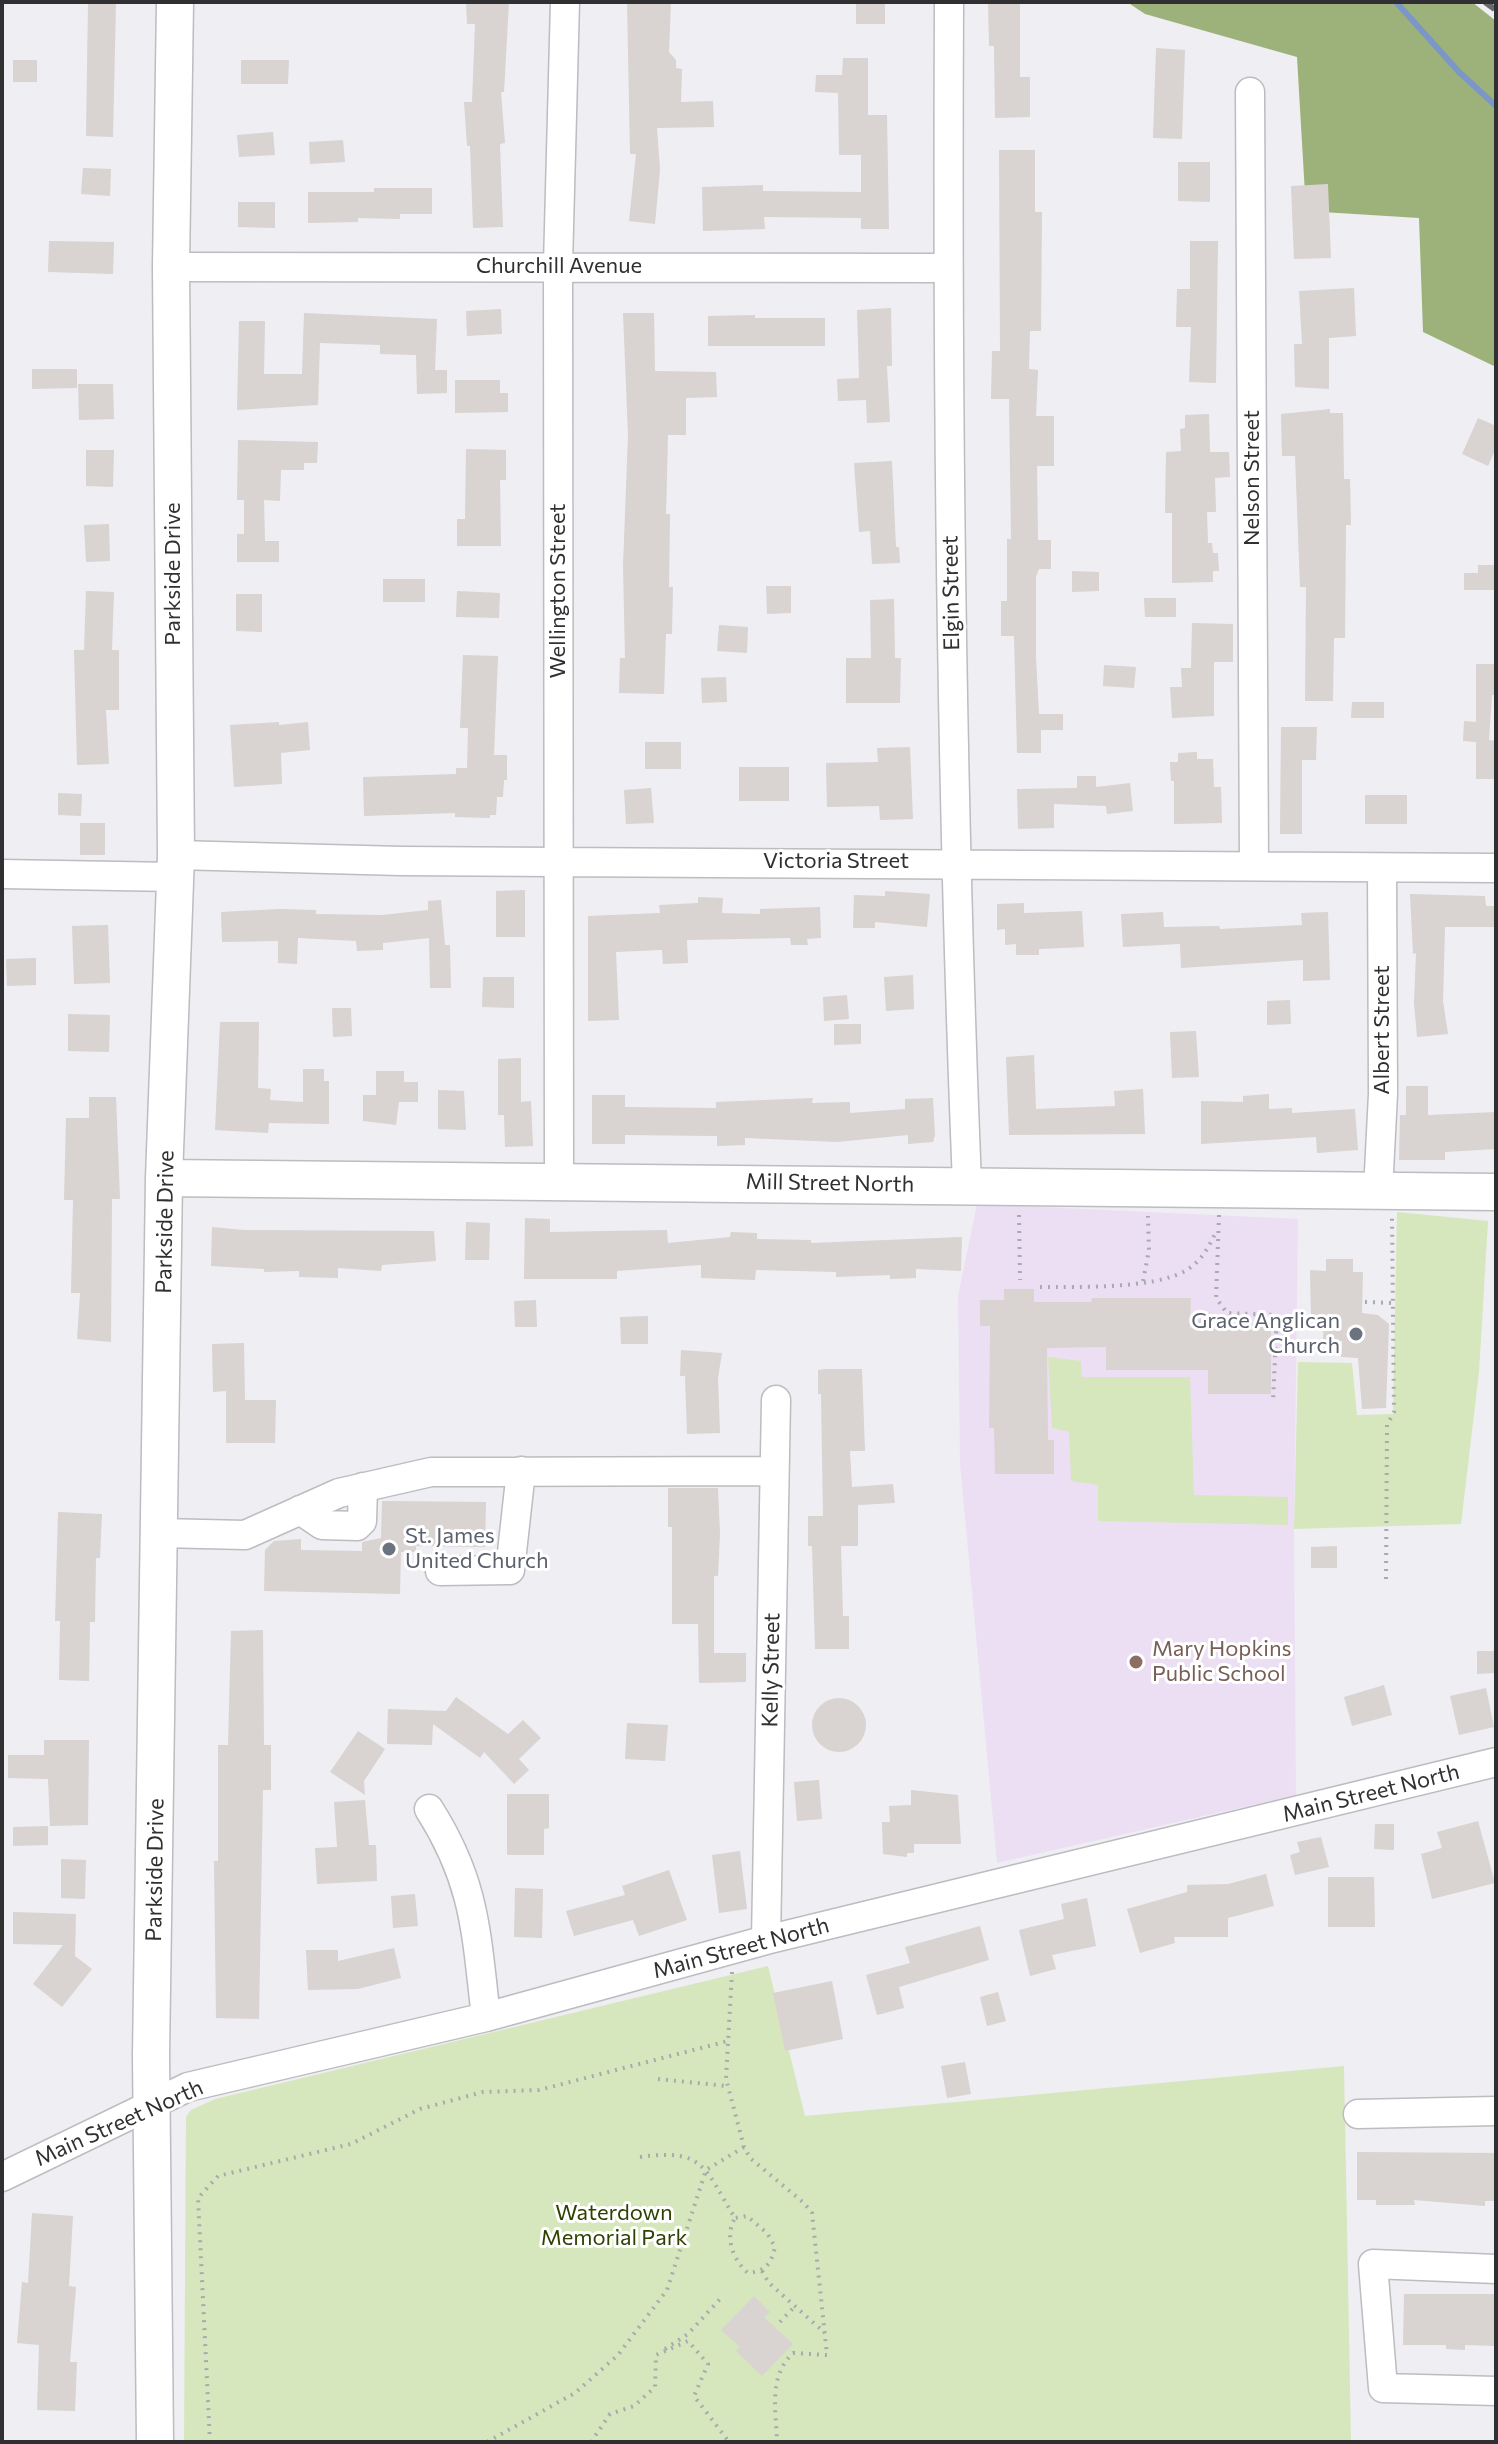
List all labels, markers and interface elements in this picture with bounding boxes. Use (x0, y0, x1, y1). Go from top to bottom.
street label: Churchill Avenue (476, 253, 642, 279)
street label: Nelson Street (1239, 410, 1265, 546)
street label: Parkside Drive (160, 502, 186, 646)
street label: Wellington Street (545, 504, 571, 678)
street label: Elgin Street (937, 535, 965, 651)
street label: Victoria Street (763, 848, 909, 874)
street label: Albert Street (1369, 965, 1395, 1095)
street label: Parkside Drive (151, 1150, 179, 1294)
street label: Mill Street North (745, 1168, 915, 1198)
place label: Grace Anglican Church (1191, 1308, 1340, 1360)
marker: Grace Anglican Church (1347, 1325, 1365, 1343)
place label: St. James United Church (405, 1523, 549, 1574)
marker: St. James United Church (380, 1540, 398, 1558)
street label: Kelly Street (757, 1613, 785, 1727)
place label: Mary Hopkins Public School (1152, 1636, 1292, 1688)
marker: Mary Hopkins Public School (1127, 1653, 1145, 1671)
street label: Main Street North (1280, 1758, 1462, 1828)
street label: Parkside Drive (141, 1798, 169, 1942)
street label: Main Street North (650, 1912, 832, 1984)
street label: Main Street North (31, 2074, 207, 2172)
park label: Waterdown Memorial Park (541, 2200, 687, 2252)

